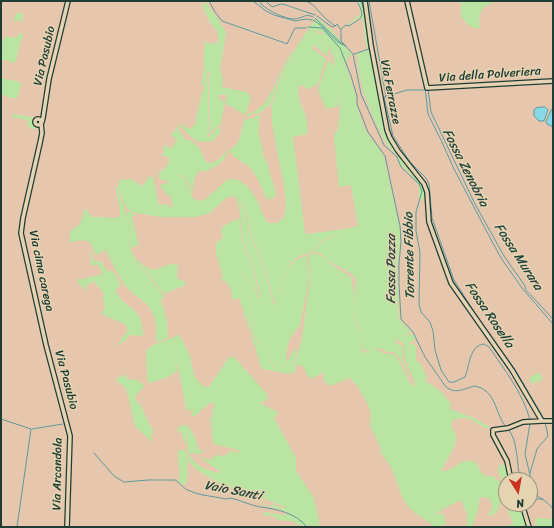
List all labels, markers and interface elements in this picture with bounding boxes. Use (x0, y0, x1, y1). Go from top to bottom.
street label: Via Pasubio (31, 25, 59, 87)
street label: Via Ferrazze (377, 59, 403, 125)
street label: Via della Polveriera (439, 64, 541, 86)
water label: Fossa Zenobria (439, 126, 491, 210)
water label: Torrente Fibbio (401, 212, 419, 300)
water label: Fossa Murara (491, 221, 545, 293)
street label: Via cima carega (25, 229, 57, 313)
water label: Fossa Pozza (384, 235, 400, 303)
water label: Fossa Rosella (461, 279, 517, 351)
street label: Via Pasubio (51, 349, 81, 411)
street label: Via Arcandola (50, 437, 66, 511)
north arrow (498, 472, 538, 512)
water label: Vaio Santi (203, 478, 263, 504)
text: N (515, 493, 526, 513)

